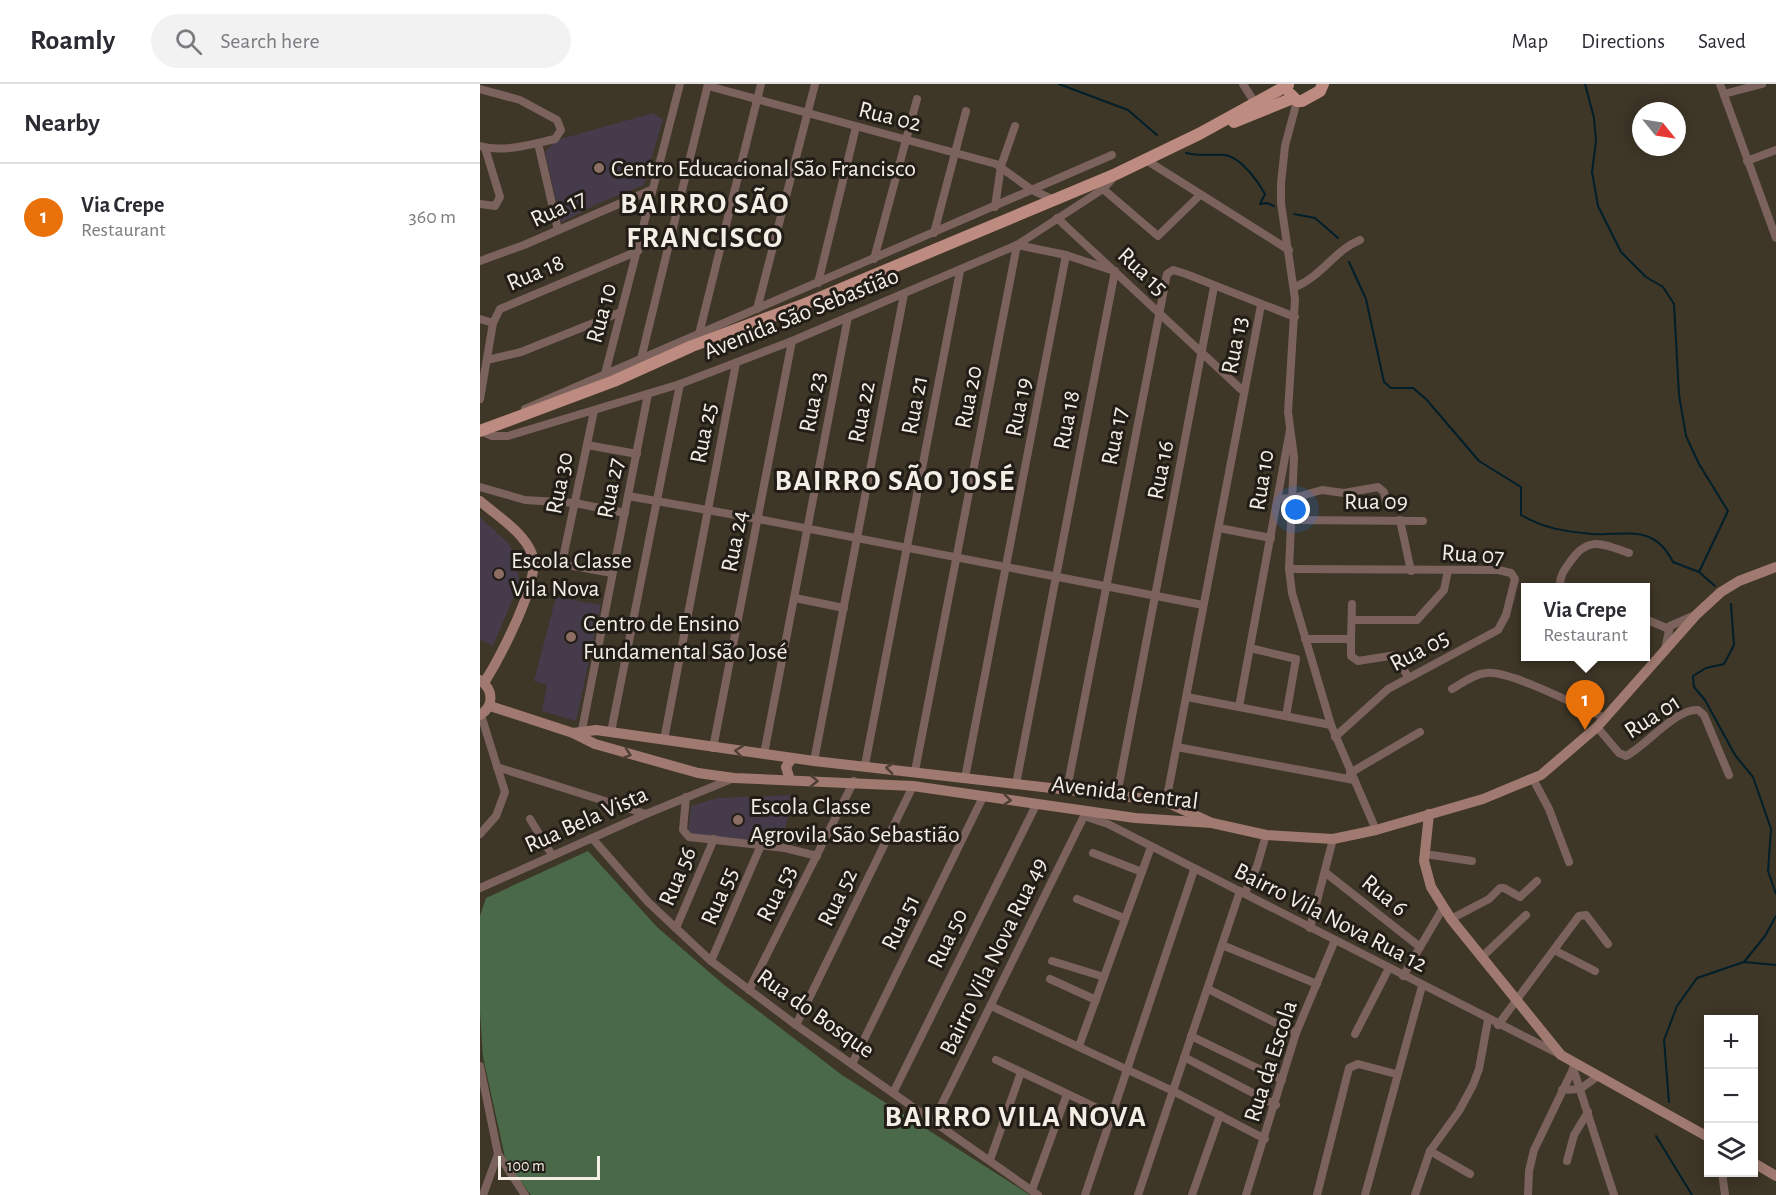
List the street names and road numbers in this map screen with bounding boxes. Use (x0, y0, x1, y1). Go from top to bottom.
street label: Rua 02 (856, 98, 924, 136)
street label: Rua 17 (527, 186, 590, 232)
street label: Rua 15 (1113, 243, 1172, 300)
street label: Rua 18 (503, 250, 568, 296)
street label: Avenida São Sebastião (700, 264, 902, 364)
street label: Rua 10 (582, 281, 621, 346)
street label: Rua 13 (1218, 314, 1252, 376)
street label: Rua 20 (951, 364, 987, 431)
street label: Rua 23 (795, 370, 831, 434)
street label: Rua 21 (898, 374, 932, 437)
street label: Rua 19 (1002, 376, 1036, 439)
street label: Rua 22 (844, 379, 880, 445)
street label: Rua 18 (1050, 389, 1084, 452)
street label: Rua 25 (686, 401, 722, 465)
street label: Rua 17 (1098, 405, 1132, 467)
street label: Rua 16 (1144, 439, 1178, 502)
street label: Rua 10 (1245, 448, 1279, 512)
street label: Rua 30 (542, 450, 578, 516)
street label: Rua 27 (593, 456, 629, 520)
street label: Rua 09 (1344, 490, 1408, 514)
street label: Rua 24 (717, 508, 753, 574)
street label: Rua 07 (1441, 541, 1505, 569)
street label: Rua 05 (1386, 626, 1453, 676)
street label: Rua 01 (1620, 690, 1685, 744)
street label: Avenida Central (1050, 772, 1200, 814)
street label: Rua Bela Vista (521, 782, 651, 858)
street label: Rua 56 (655, 843, 701, 909)
street label: Bairro Vila Nova Rua 49 (936, 854, 1052, 1059)
street label: Bairro Vila Nova Rua 12 (1230, 859, 1431, 977)
street label: Rua 53 (753, 861, 801, 926)
street label: Rua 55 (697, 864, 743, 929)
street label: Rua 52 (814, 865, 862, 930)
street label: Rua 6 (1357, 870, 1412, 921)
street label: Rua 51 (877, 891, 924, 954)
street label: Rua 50 (923, 905, 972, 972)
street label: Rua do Bosque (752, 965, 878, 1063)
street label: Rua da Escola (1240, 998, 1302, 1125)

